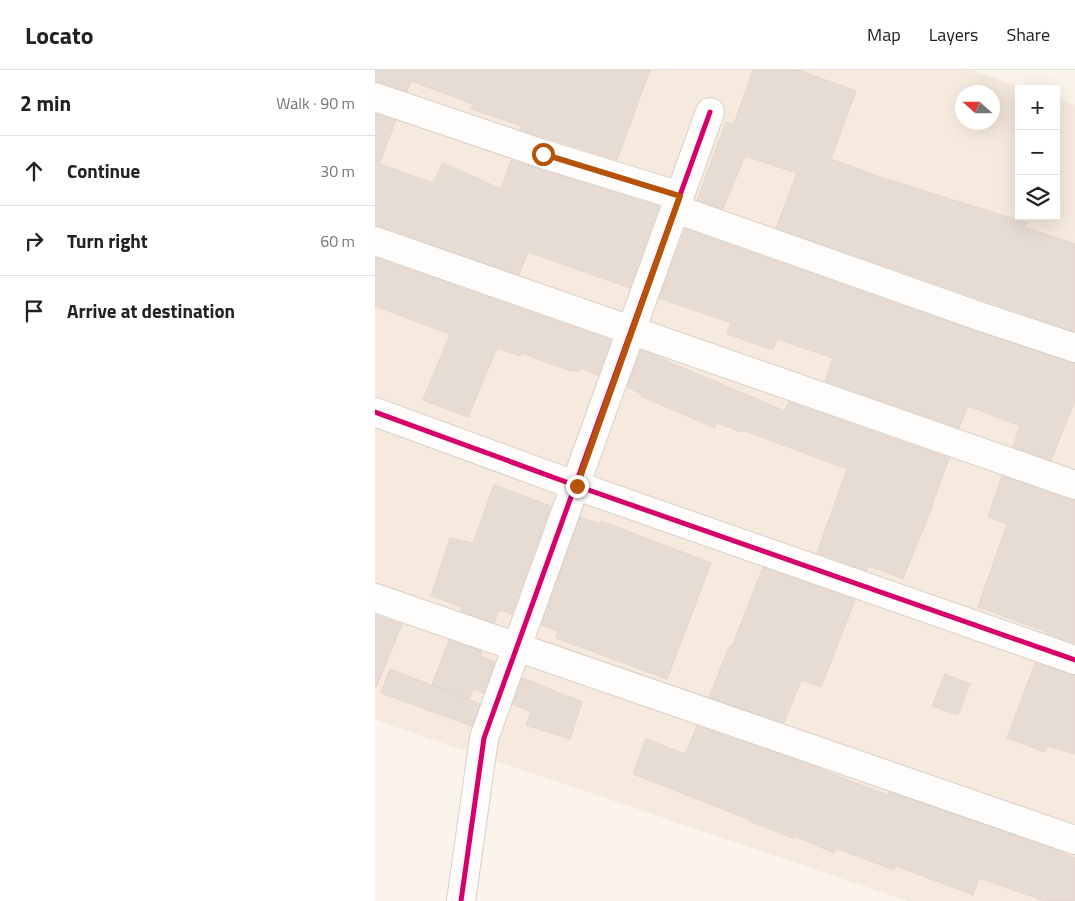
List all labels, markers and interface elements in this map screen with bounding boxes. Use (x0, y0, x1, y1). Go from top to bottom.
text: Locato (25, 17, 94, 53)
text: Map (867, 21, 901, 48)
text: Layers (929, 21, 978, 48)
text: Share (1006, 21, 1050, 48)
north arrow (955, 85, 1000, 130)
map controls (1015, 85, 1060, 220)
button: + (1015, 85, 1060, 130)
text: 2 min (20, 87, 71, 119)
text: Walk · 90 m (276, 91, 355, 115)
button: − (1015, 130, 1060, 175)
route start (532, 143, 555, 166)
text: Continue (67, 156, 140, 185)
icon: ahead (20, 157, 48, 185)
text: 30 m (320, 159, 355, 183)
button: layers (1015, 175, 1060, 220)
text: Turn right (67, 226, 148, 255)
icon: right (20, 227, 48, 255)
text: 60 m (320, 229, 355, 253)
text: Arrive at destination (67, 296, 235, 325)
icon: arrive (20, 297, 48, 325)
route end (566, 475, 589, 498)

